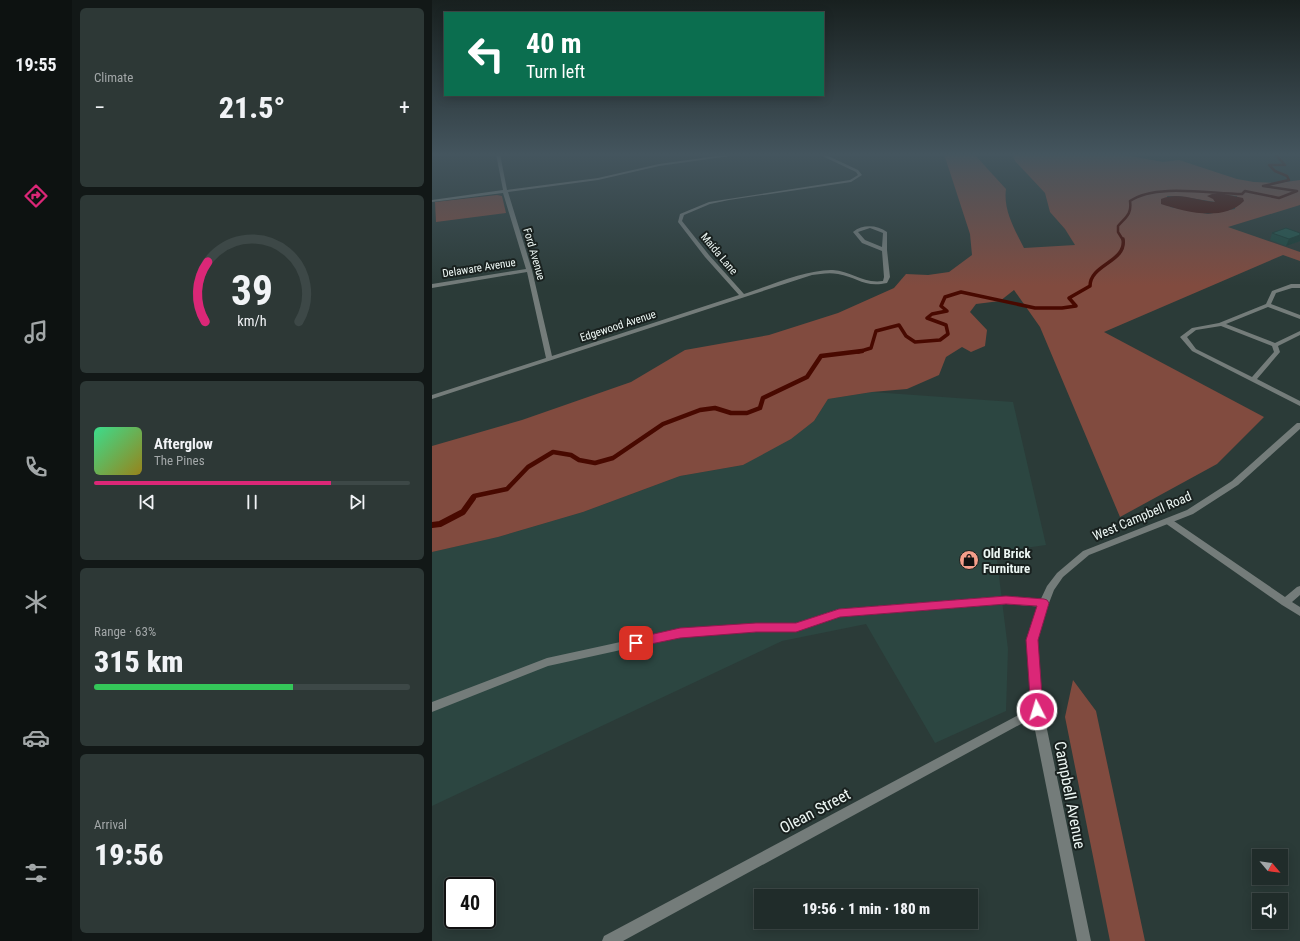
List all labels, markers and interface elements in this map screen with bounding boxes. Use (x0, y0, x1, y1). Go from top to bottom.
text: 40 m (526, 27, 582, 60)
icon: left (460, 28, 512, 80)
text: 19:55 (15, 54, 57, 75)
text: Turn left (526, 61, 585, 82)
text: Climate (94, 70, 133, 85)
text: 21.5° (219, 90, 285, 125)
text: − (94, 95, 105, 120)
text: + (399, 95, 410, 120)
icon: directions (22, 182, 50, 210)
street label: Ford Avenue (520, 226, 548, 282)
street label: Maida Lane (698, 231, 740, 277)
street label: Delaware Avenue (441, 256, 517, 280)
text: 39 (231, 266, 273, 315)
street label: Edgewood Avenue (578, 308, 658, 344)
text: km/h (237, 312, 267, 328)
icon: music (22, 318, 50, 346)
text: Afterglow (154, 435, 213, 453)
icon: phone (22, 453, 50, 481)
text: The Pines (154, 453, 205, 468)
street label: West Campbell Road (1090, 488, 1194, 544)
icon: previous (136, 491, 158, 513)
icon: pause (241, 491, 263, 513)
icon: next (346, 491, 368, 513)
place label: Old Brick Furniture (983, 546, 1031, 576)
shop icon: Old Brick Furniture (958, 549, 980, 571)
icon: climate (22, 588, 50, 616)
text: Range · 63% (94, 624, 156, 639)
pin (619, 626, 653, 660)
icon: arrive (625, 632, 647, 654)
text: 315 km (94, 644, 183, 679)
position arrow (1016, 689, 1058, 731)
icon: car (22, 724, 50, 752)
street label: Campbell Avenue (1050, 740, 1090, 850)
street label: Olean Street (776, 784, 854, 838)
text: Arrival (94, 817, 127, 832)
text: 19:56 (94, 837, 163, 872)
north arrow (1252, 849, 1288, 885)
map controls (1252, 849, 1288, 929)
icon: filters (22, 859, 50, 887)
speed limit sign: 40 (444, 877, 496, 929)
button: sound (1252, 893, 1288, 929)
text: 19:56 · 1 min · 180 m (802, 900, 930, 918)

